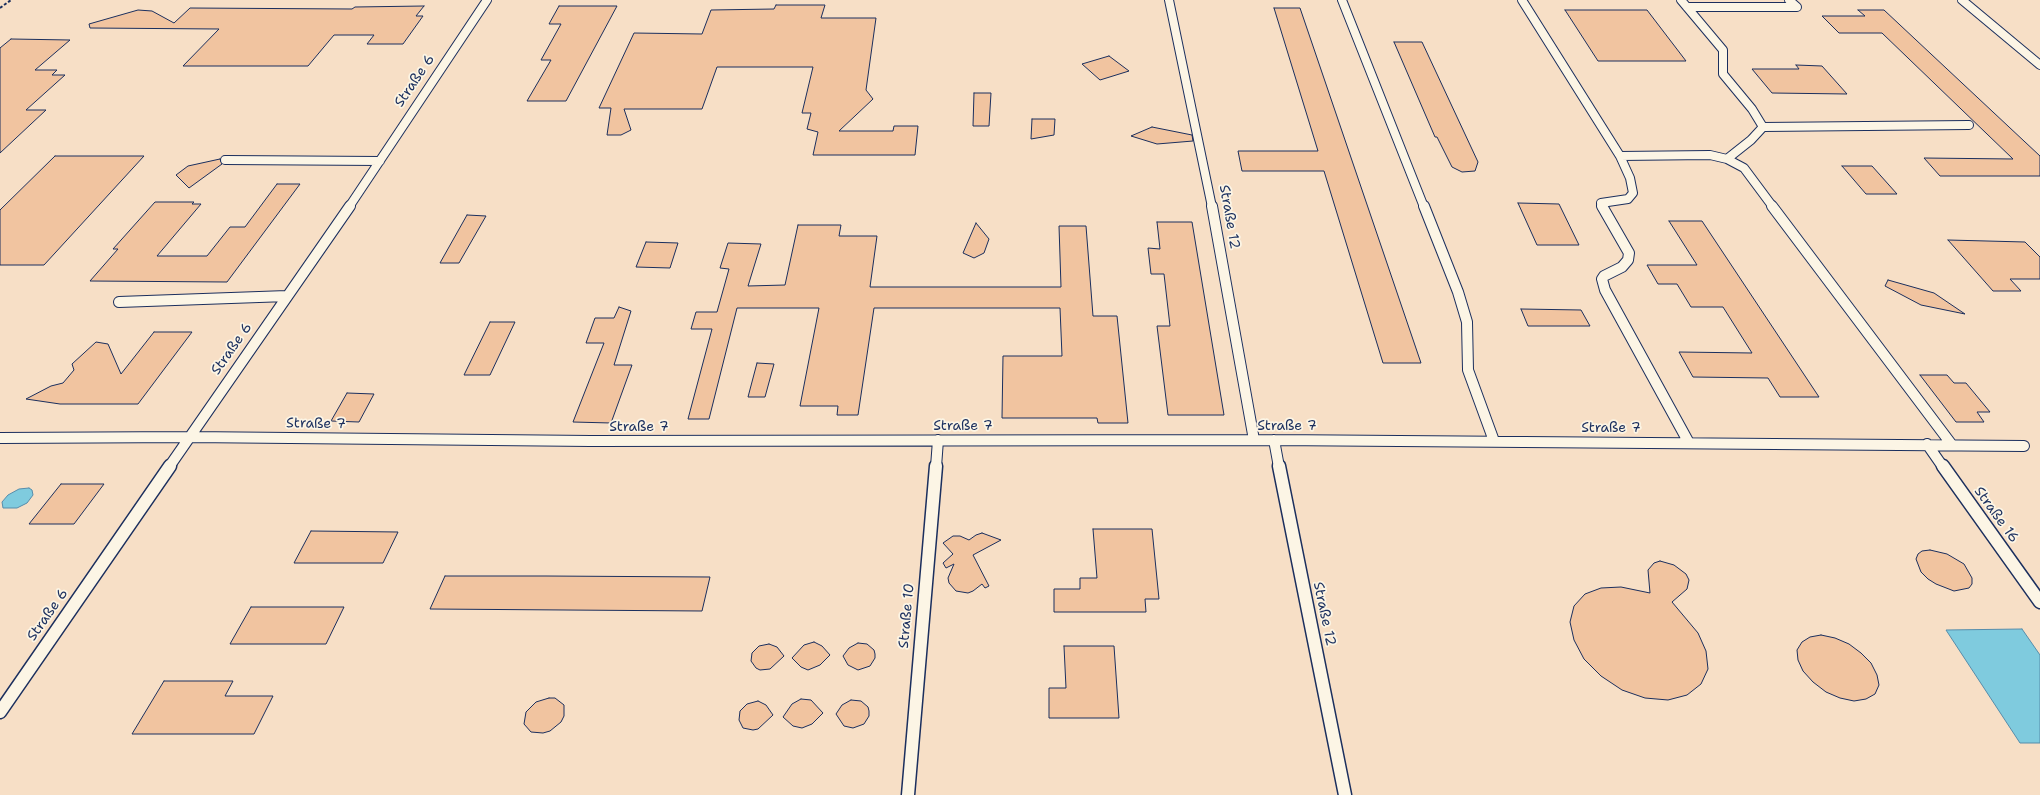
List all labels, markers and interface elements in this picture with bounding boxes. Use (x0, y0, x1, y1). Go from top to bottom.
street label: Straße 6 (391, 52, 439, 110)
street label: Straße 12 (1215, 184, 1243, 250)
street label: Straße 6 (208, 320, 256, 378)
street label: Straße 7 (286, 415, 346, 433)
street label: Straße 7 (933, 418, 993, 434)
street label: Straße 7 (1257, 418, 1317, 434)
street label: Straße 7 (609, 419, 669, 435)
street label: Straße 7 (1581, 420, 1641, 436)
street label: Straße 16 (1970, 484, 2022, 546)
street label: Straße 12 (1309, 581, 1339, 647)
street label: Straße 10 (896, 583, 918, 649)
street label: Straße 6 (24, 586, 72, 644)

